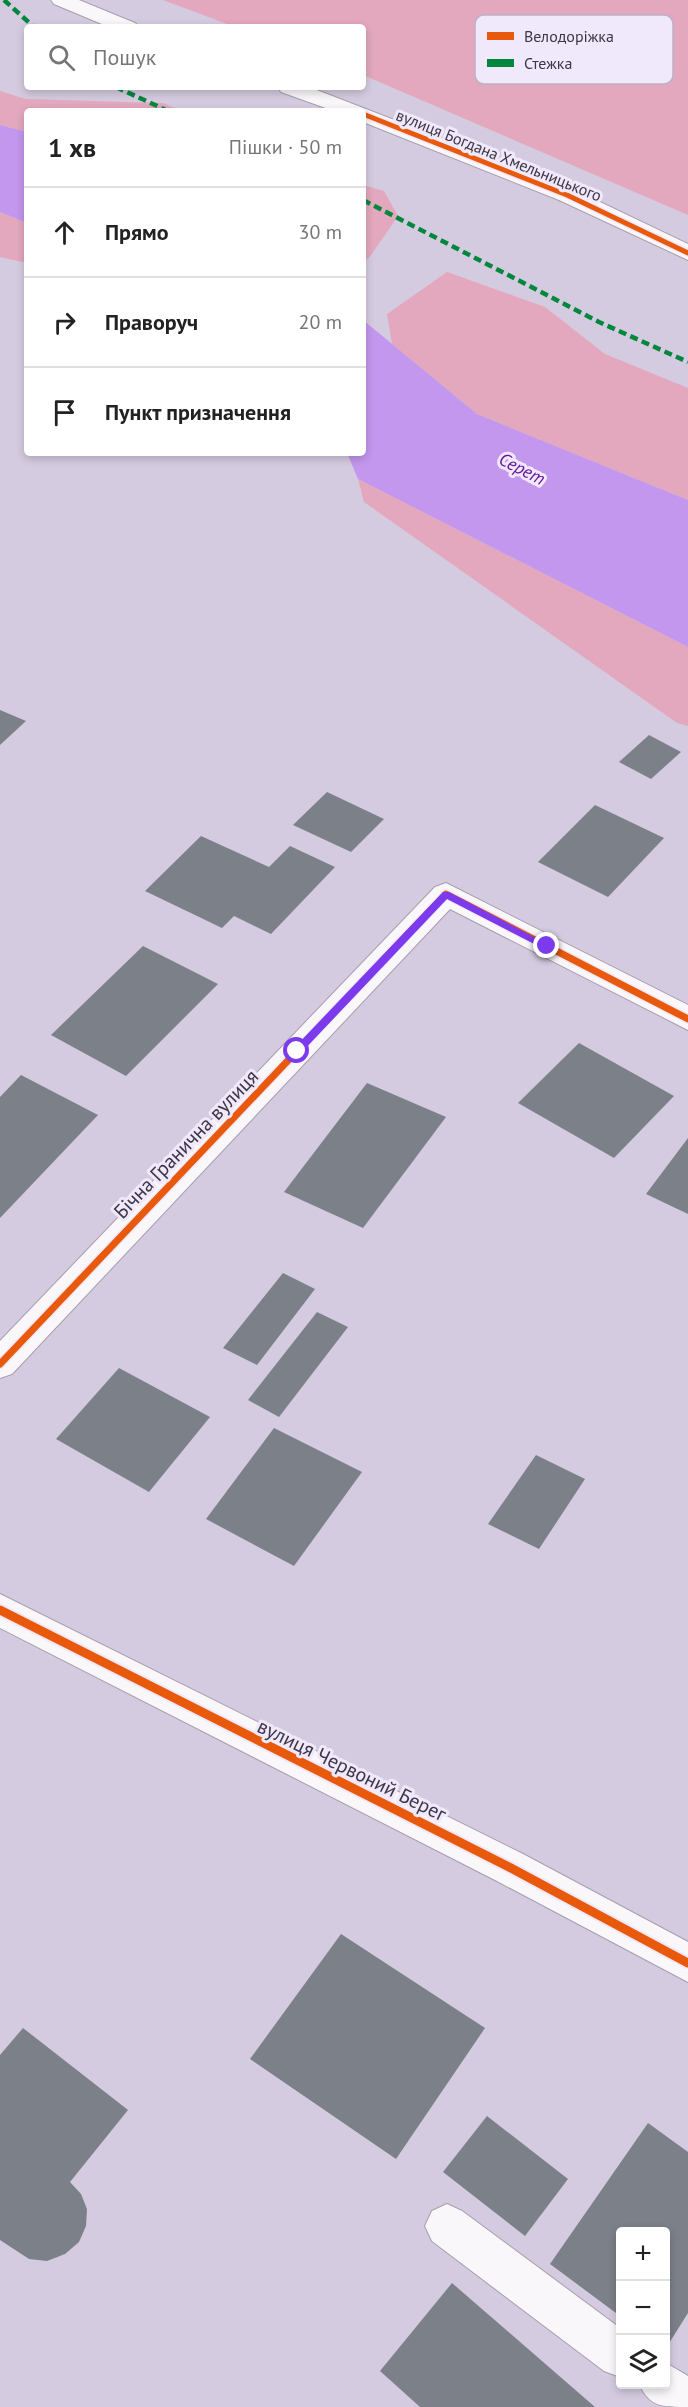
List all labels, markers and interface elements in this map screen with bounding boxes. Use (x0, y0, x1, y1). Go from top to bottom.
legend (475, 15, 673, 84)
search box (24, 24, 366, 90)
text: Велодоріжка (524, 26, 614, 46)
icon: search (45, 41, 78, 74)
text: Пошук (93, 43, 156, 71)
text: Стежка (524, 53, 572, 73)
street label: вулиця Богдана Хмельницького (393, 105, 605, 205)
text: 1 хв (48, 131, 96, 164)
text: Пішки · 50 m (229, 134, 342, 160)
icon: ahead (48, 216, 81, 249)
text: Прямо (105, 218, 168, 246)
text: 30 m (299, 219, 342, 245)
icon: right (48, 306, 81, 339)
text: Праворуч (105, 308, 198, 336)
text: 20 m (299, 309, 342, 335)
icon: arrive (48, 396, 81, 429)
text: Пункт призначення (105, 398, 291, 426)
water label: Серет (495, 447, 549, 490)
route end (533, 932, 559, 958)
route start (283, 1037, 309, 1063)
street label: Бічна Гранична вулиця (108, 1064, 264, 1224)
street label: вулиця Червоний Берег (253, 1713, 451, 1827)
map controls (616, 2227, 670, 2389)
button: + (616, 2227, 670, 2281)
button: − (616, 2281, 670, 2335)
button: layers (616, 2335, 670, 2389)

